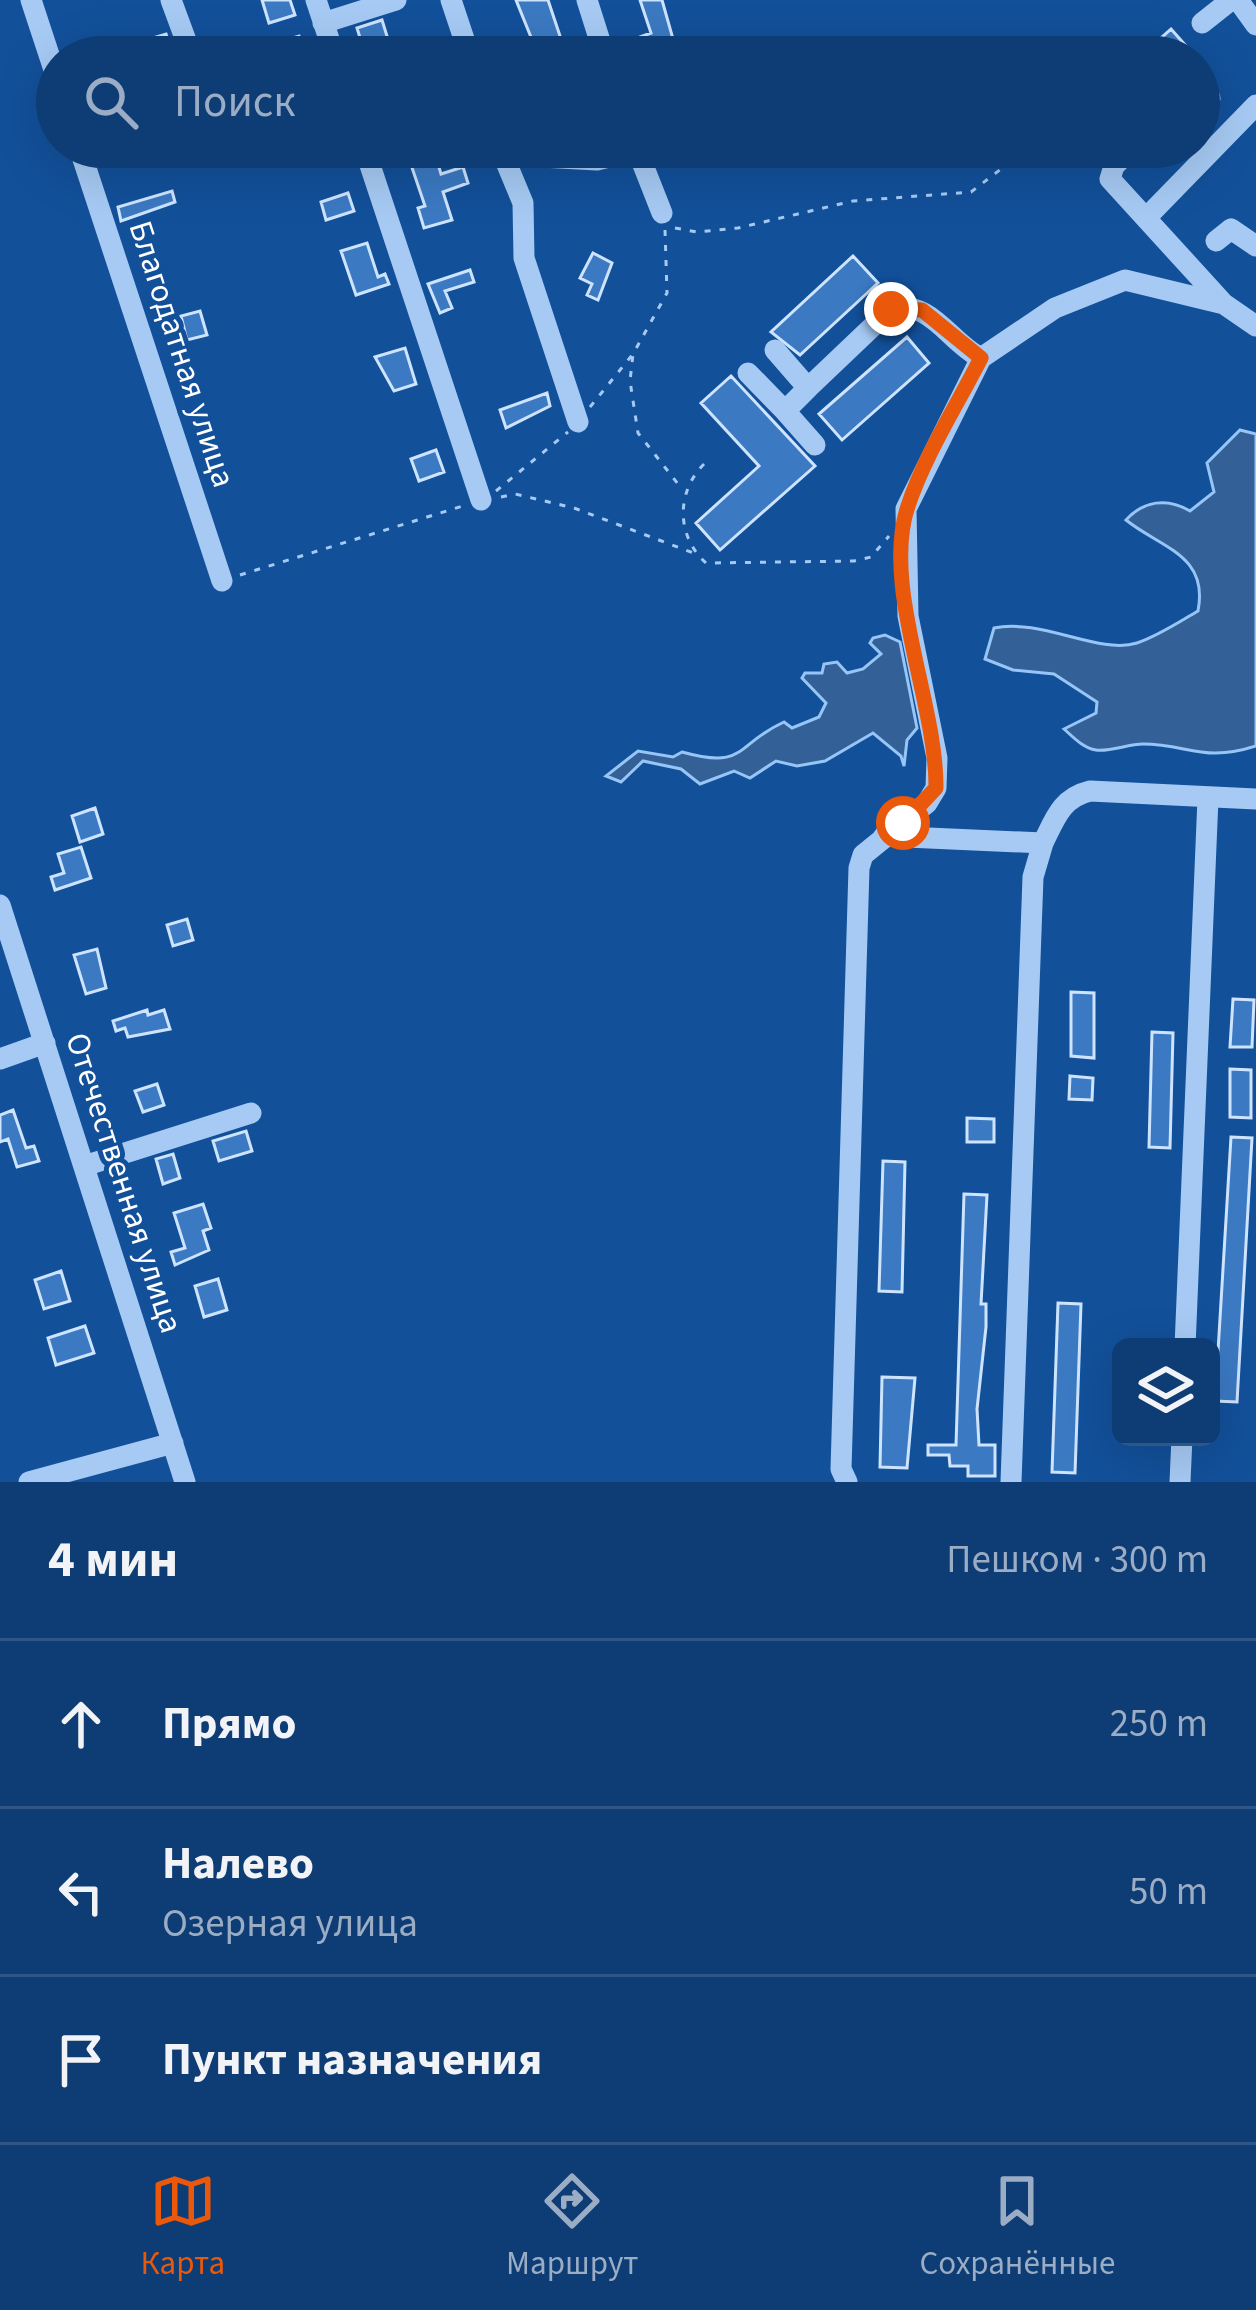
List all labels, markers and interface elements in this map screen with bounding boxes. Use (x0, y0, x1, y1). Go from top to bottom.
search box (36, 36, 1220, 168)
icon: search (78, 69, 144, 135)
text: Поиск (174, 70, 296, 134)
street label: Благодатная улица (117, 215, 247, 493)
route end (864, 282, 918, 336)
route start (876, 796, 930, 850)
street label: Отечественная улица (53, 1027, 195, 1339)
map controls (1112, 1338, 1220, 1446)
button: layers (1112, 1338, 1220, 1446)
text: 4 мин (48, 1524, 178, 1596)
text: Пешком · 300 m (946, 1532, 1208, 1588)
icon: ahead (48, 1691, 114, 1757)
text: Прямо (162, 1692, 296, 1756)
text: 250 m (1110, 1696, 1208, 1752)
text: Налево (162, 1832, 314, 1896)
icon: left (48, 1859, 114, 1925)
text: 50 m (1129, 1864, 1208, 1920)
text: Озерная улица (162, 1896, 418, 1952)
icon: arrive (48, 2027, 114, 2093)
text: Пункт назначения (162, 2028, 542, 2092)
tab: Карта (140, 2168, 225, 2287)
tab: Маршрут (506, 2168, 639, 2287)
tab: Сохранённые (920, 2168, 1115, 2287)

